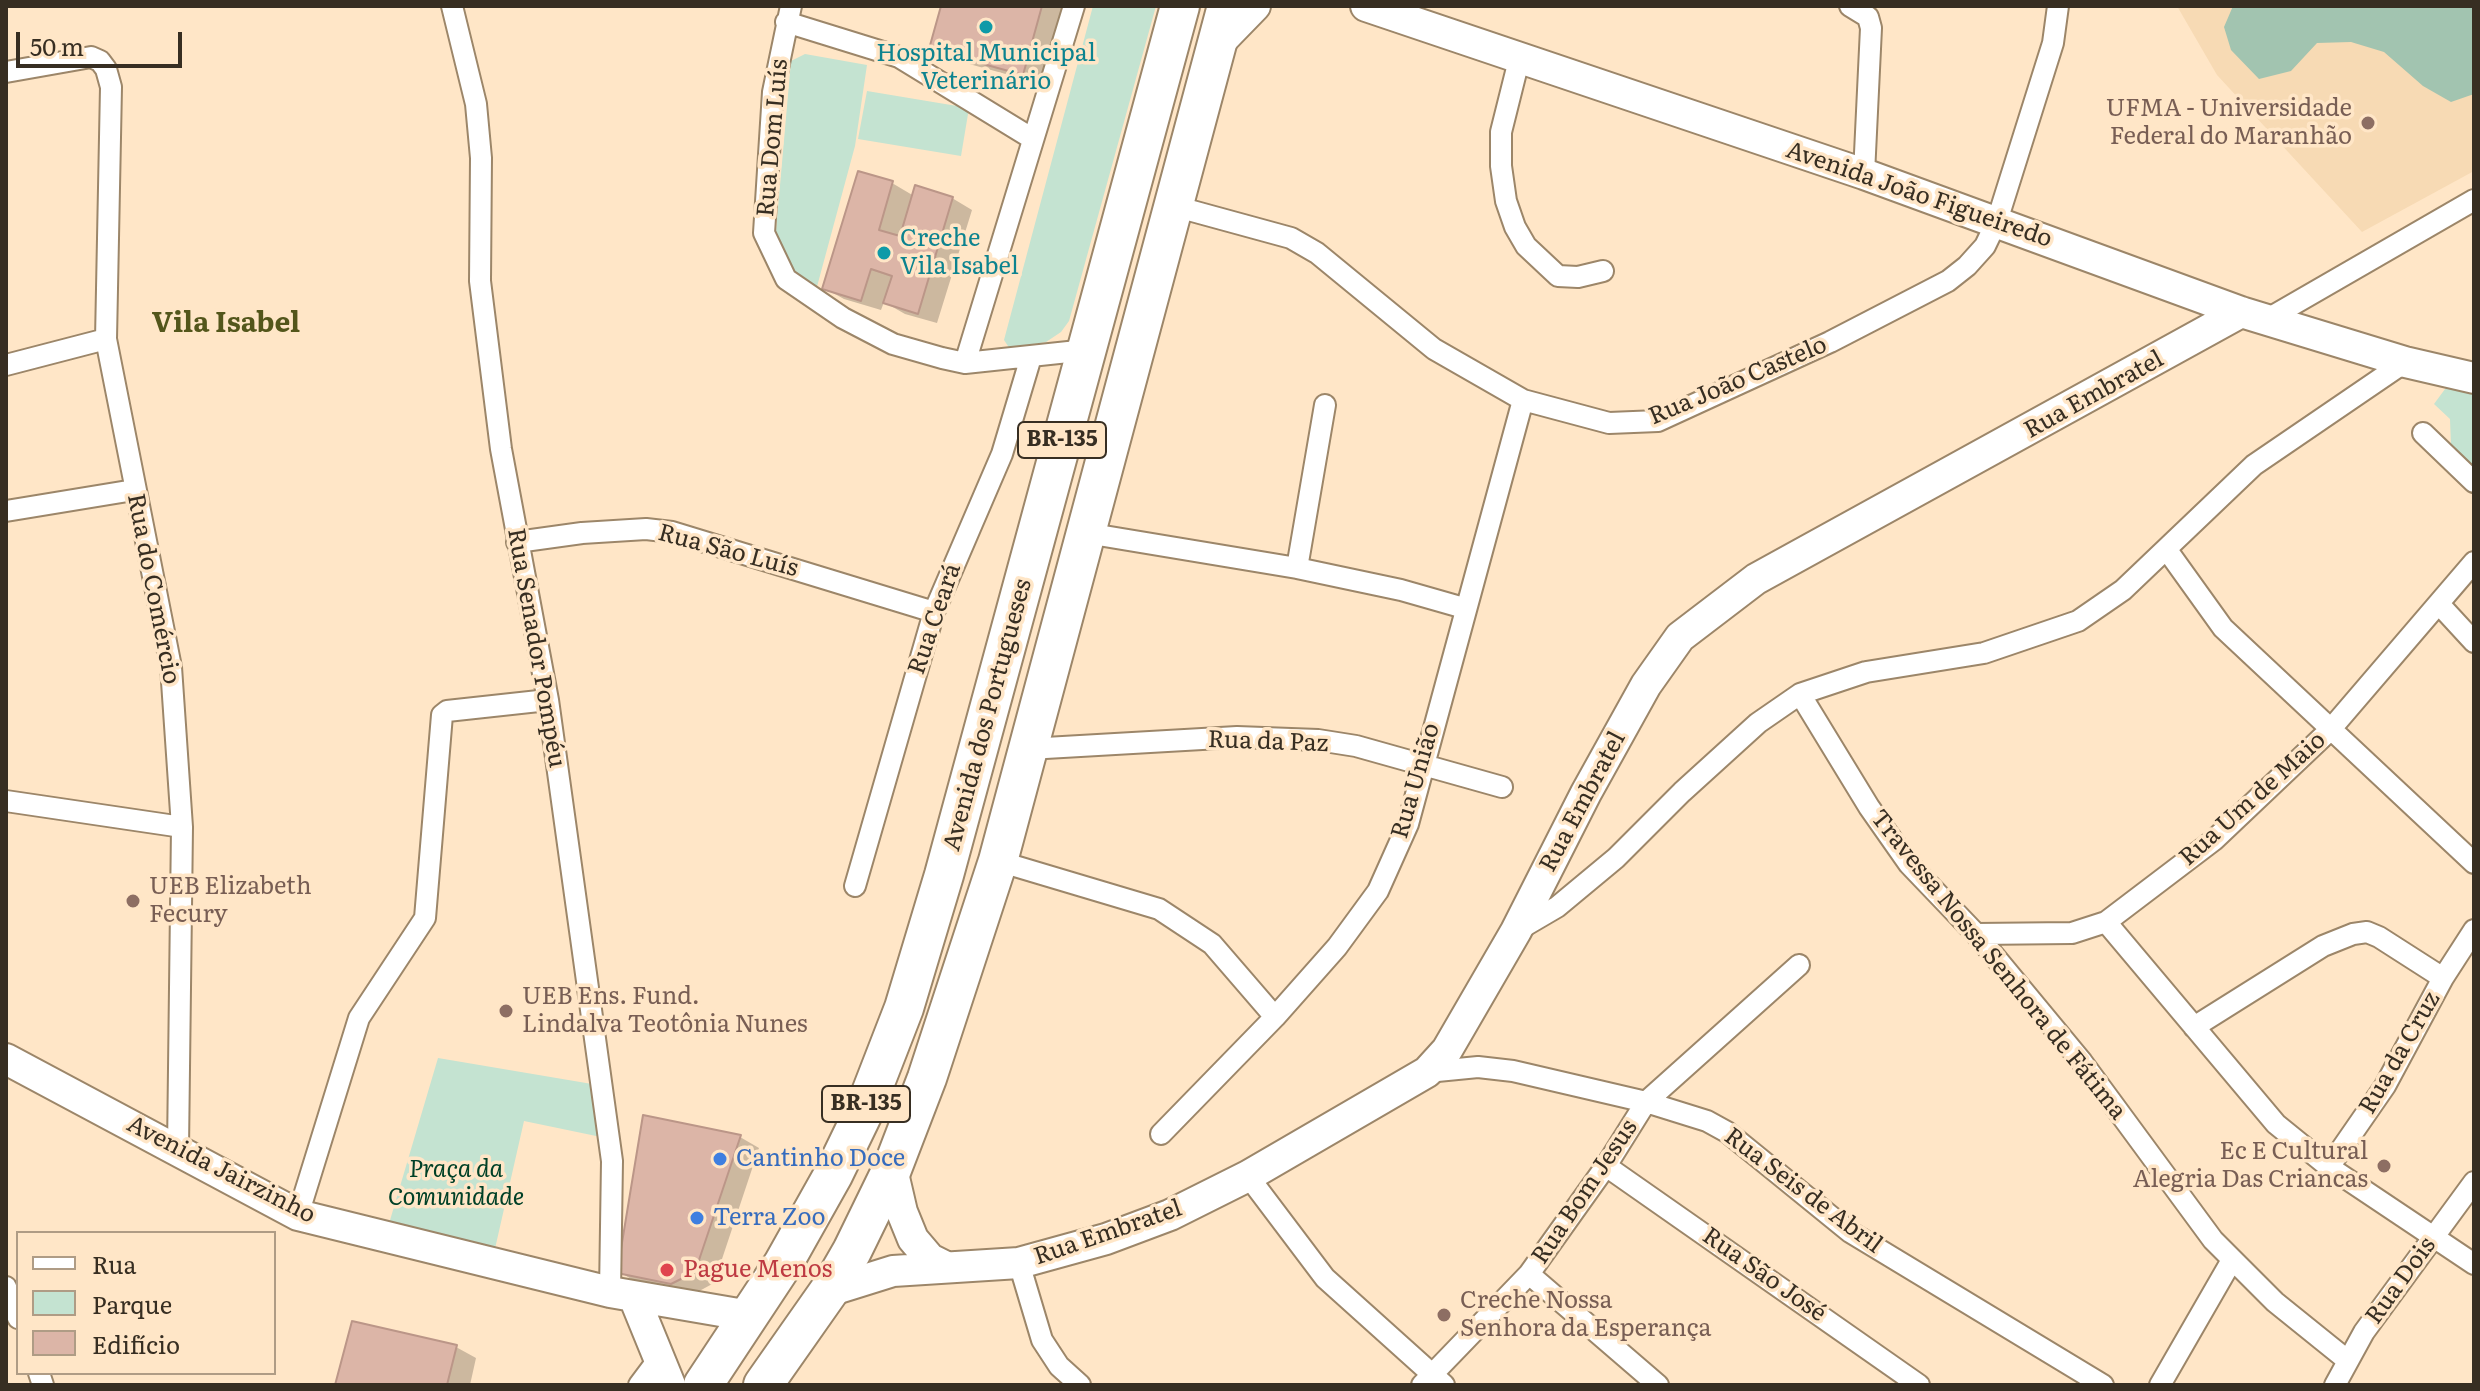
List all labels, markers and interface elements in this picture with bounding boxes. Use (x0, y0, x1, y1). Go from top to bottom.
scale bar (20, 16, 186, 66)
marker: Hospital Municipal Veterinário (977, 18, 995, 36)
text: 50 m (30, 28, 84, 63)
place label: Hospital Municipal Veterinário (876, 40, 1096, 96)
street label: Rua Dom Luís (752, 58, 794, 218)
place label: UFMA - Universidade Federal do Maranhão (2106, 95, 2352, 151)
marker: UFMA - Universidade Federal do Maranhão (2359, 114, 2377, 132)
street label: Avenida João Figueiredo (1782, 136, 2056, 254)
place label: Creche Vila Isabel (900, 225, 1019, 281)
marker: Creche Vila Isabel (875, 244, 893, 262)
district label: Vila Isabel (152, 307, 300, 341)
street label: Rua João Castelo (1645, 330, 1831, 432)
street label: Rua Embratel (2019, 345, 2169, 445)
road number: BR-135 (1018, 422, 1106, 458)
street label: Rua do Comércio (120, 491, 186, 687)
street label: Rua São Luís (655, 518, 801, 584)
street label: Rua Senador Pompéu (501, 526, 571, 770)
street label: Rua Ceará (903, 560, 967, 678)
street label: Avenida dos Portugueses (938, 576, 1038, 854)
street label: Rua União (1386, 720, 1446, 842)
street label: Rua da Paz (1207, 726, 1329, 758)
street label: Rua Um de Maio (2174, 726, 2332, 872)
street label: Rua Embratel (1534, 727, 1632, 877)
street label: Travessa Nossa Senhora de Fátima (1864, 804, 2132, 1126)
place label: UEB Elizabeth Fecury (149, 873, 312, 929)
marker: UEB Elizabeth Fecury (124, 892, 142, 910)
place label: UEB Ens. Fund. Lindalva Teotônia Nunes (522, 983, 808, 1039)
street label: Rua da Cruz (2353, 987, 2447, 1119)
marker: UEB Ens. Fund. Lindalva Teotônia Nunes (497, 1002, 515, 1020)
road number: BR-135 (822, 1086, 910, 1122)
street label: Avenida Jairzinho (122, 1110, 320, 1230)
street label: Rua Bom Jesus (1526, 1114, 1644, 1270)
street label: Rua Seis de Abril (1718, 1122, 1888, 1260)
place label: Ec E Cultural Alegria Das Criancas (2133, 1138, 2368, 1194)
place label: Cantinho Doce (736, 1145, 905, 1173)
marker: Cantinho Doce (711, 1150, 729, 1168)
park label: Praça da Comunidade (388, 1156, 524, 1212)
marker: Ec E Cultural Alegria Das Criancas (2375, 1157, 2393, 1175)
street label: Rua Embratel (1030, 1194, 1186, 1272)
place label: Terra Zoo (713, 1204, 826, 1232)
marker: Terra Zoo (688, 1209, 706, 1227)
street label: Rua São José (1697, 1222, 1831, 1328)
legend (16, 1231, 276, 1375)
street label: Rua Dois (2360, 1232, 2442, 1330)
text: Rua (92, 1246, 136, 1281)
place label: Pague Menos (683, 1256, 832, 1284)
marker: Pague Menos (658, 1261, 676, 1279)
text: Parque (92, 1286, 172, 1321)
place label: Creche Nossa Senhora da Esperança (1460, 1287, 1711, 1343)
marker: Creche Nossa Senhora da Esperança (1435, 1306, 1453, 1324)
text: Edifício (92, 1326, 180, 1361)

